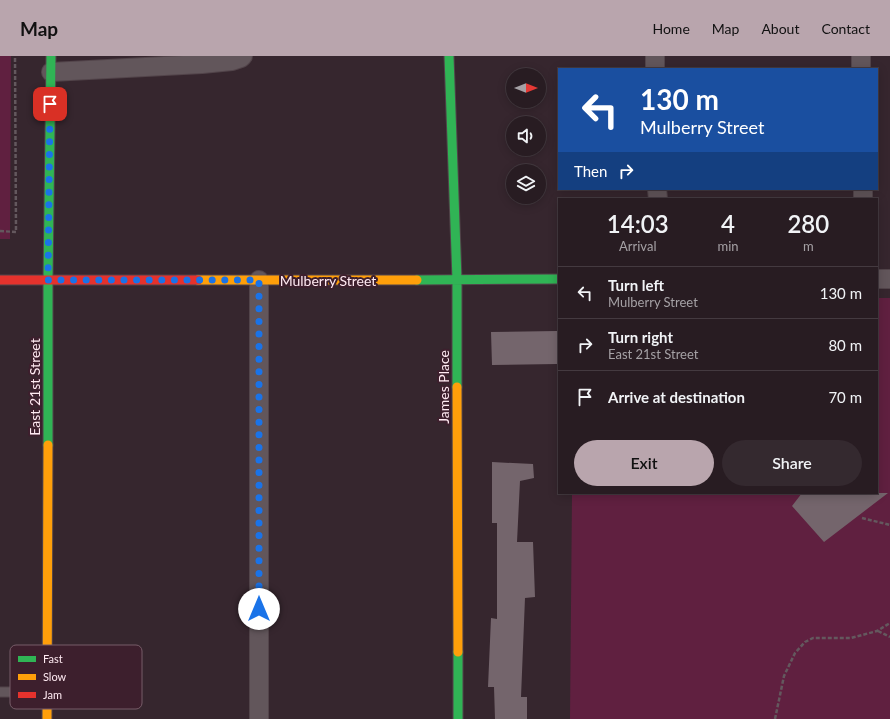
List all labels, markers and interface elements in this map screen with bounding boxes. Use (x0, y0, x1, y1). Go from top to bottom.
text: Map (20, 17, 58, 40)
text: Home (652, 20, 690, 37)
text: Map (712, 20, 739, 37)
text: About (761, 20, 799, 37)
text: Contact (821, 20, 870, 37)
north arrow (506, 68, 546, 108)
map controls (506, 68, 546, 204)
text: 130 m (640, 82, 719, 116)
icon: left (574, 84, 626, 136)
pin (33, 87, 67, 121)
icon: arrive (39, 93, 61, 115)
button: sound (506, 116, 546, 156)
text: Mulberry Street (640, 116, 764, 138)
icon: right (615, 160, 637, 182)
text: Then (574, 162, 607, 180)
button: layers (506, 164, 546, 204)
text: 14:03 (607, 209, 669, 238)
text: 4 (721, 209, 735, 238)
text: 280 (787, 209, 829, 238)
text: Arrival (619, 238, 656, 254)
text: min (717, 238, 739, 254)
text: m (803, 238, 814, 254)
street label: Mulberry Street (280, 272, 376, 289)
text: Turn left (608, 276, 664, 294)
icon: left (574, 282, 596, 304)
text: 130 m (820, 284, 862, 302)
text: Mulberry Street (608, 294, 698, 310)
text: Turn right (608, 328, 673, 346)
icon: right (574, 334, 596, 356)
text: 80 m (828, 336, 862, 354)
street label: East 21st Street (26, 338, 43, 436)
text: East 21st Street (608, 346, 698, 362)
street label: James Place (435, 350, 452, 424)
icon: arrive (574, 386, 596, 408)
text: Arrive at destination (608, 388, 745, 406)
text: 70 m (828, 388, 862, 406)
button: Exit (574, 440, 714, 486)
button: Share (722, 440, 862, 486)
position arrow (238, 588, 280, 630)
legend (10, 645, 142, 709)
text: Fast (43, 652, 63, 665)
text: Slow (43, 670, 67, 683)
text: Jam (43, 688, 62, 701)

